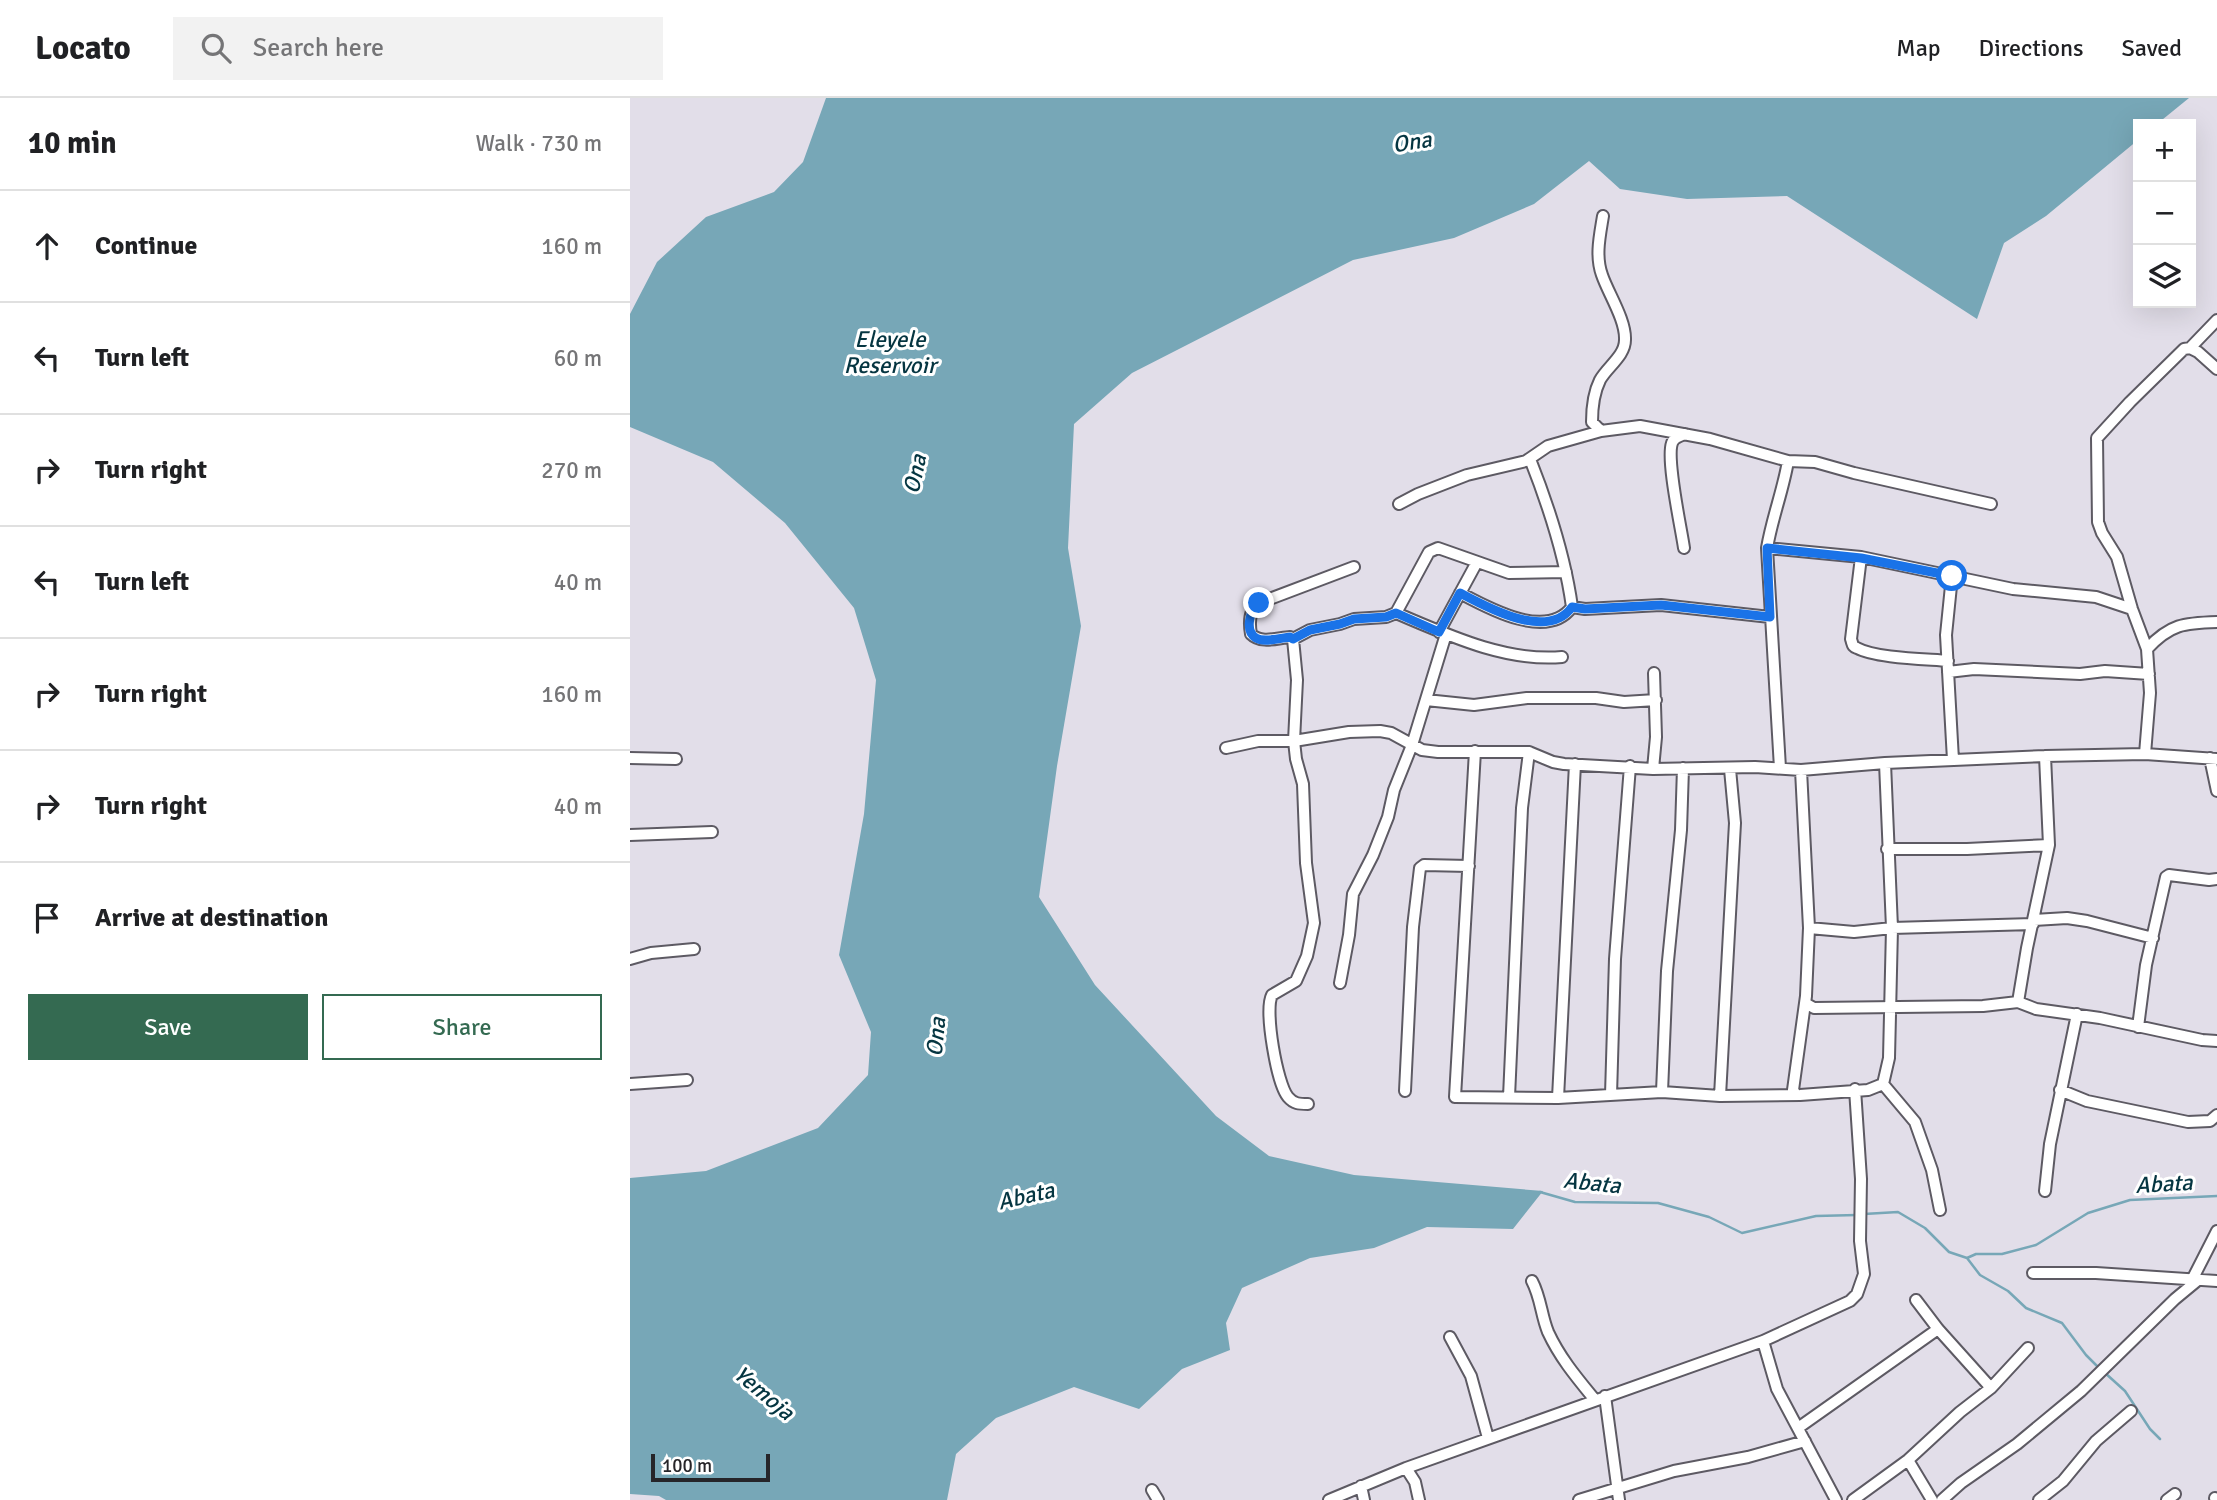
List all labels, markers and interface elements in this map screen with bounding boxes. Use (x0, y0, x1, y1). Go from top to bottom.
search box (173, 17, 663, 80)
text: Locato (35, 28, 131, 69)
icon: search (197, 29, 235, 67)
text: Search here (253, 32, 384, 64)
text: Map (1896, 33, 1941, 63)
text: Directions (1979, 33, 2084, 63)
text: Saved (2122, 33, 2182, 63)
map controls (2133, 119, 2196, 308)
button: + (2133, 119, 2196, 182)
water label: Ona (1390, 124, 1435, 159)
text: 10 min (28, 125, 117, 162)
text: Walk · 730 m (476, 129, 602, 158)
button: − (2133, 182, 2196, 245)
icon: ahead (28, 227, 66, 265)
text: Continue (95, 230, 197, 262)
text: 160 m (541, 232, 602, 261)
button: layers (2133, 245, 2196, 308)
water label: Eleyele Reservoir (844, 325, 940, 380)
icon: left (28, 339, 66, 377)
text: Turn left (95, 342, 189, 374)
text: 60 m (554, 344, 602, 373)
water label: Ona (897, 450, 934, 496)
icon: right (28, 451, 66, 489)
text: Turn right (95, 454, 207, 486)
text: 270 m (541, 456, 602, 485)
route start (1936, 560, 1967, 591)
icon: left (28, 563, 66, 601)
text: Turn left (95, 566, 189, 598)
text: 40 m (554, 568, 602, 597)
route end (1243, 587, 1274, 618)
icon: right (28, 675, 66, 713)
text: Turn right (95, 678, 207, 710)
text: 160 m (541, 680, 602, 709)
icon: right (28, 787, 66, 825)
text: Turn right (95, 790, 207, 822)
text: 40 m (554, 792, 602, 821)
icon: arrive (28, 899, 66, 937)
text: Arrive at destination (95, 902, 328, 934)
button: Save (28, 994, 308, 1060)
button: Share (322, 994, 602, 1060)
water label: Ona (920, 1015, 953, 1058)
water label: Abata (1562, 1166, 1623, 1201)
water label: Abata (2135, 1168, 2195, 1200)
water label: Abata (995, 1175, 1058, 1217)
water label: Yemoja (728, 1359, 801, 1427)
scale bar (651, 1451, 770, 1483)
text: 100 m (662, 1454, 712, 1478)

